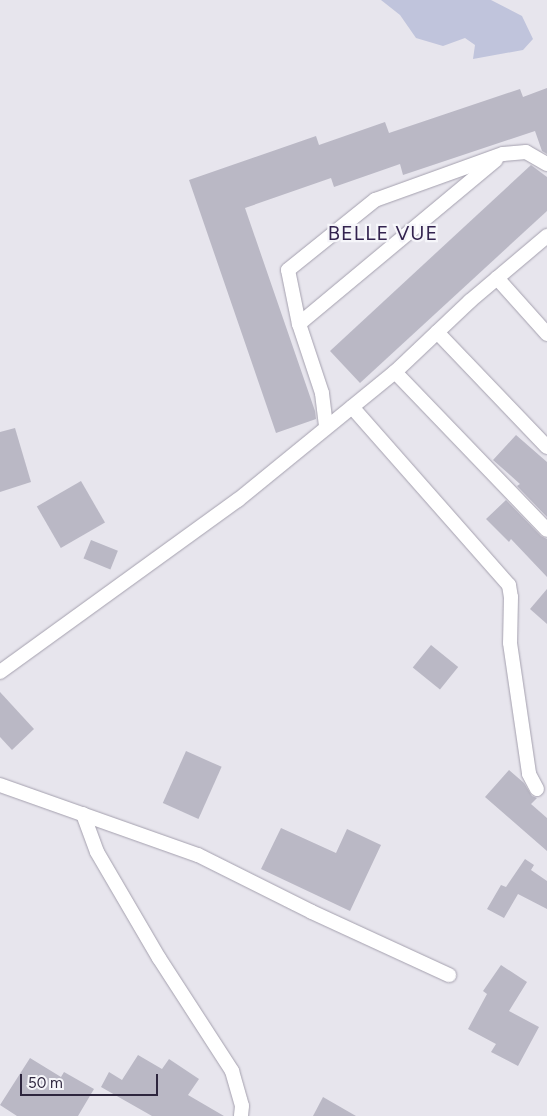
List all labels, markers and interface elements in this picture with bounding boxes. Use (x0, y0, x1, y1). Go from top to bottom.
district label: BELLE VUE (327, 221, 439, 245)
scale bar (22, 1064, 160, 1096)
text: 50 m (28, 1074, 63, 1092)

